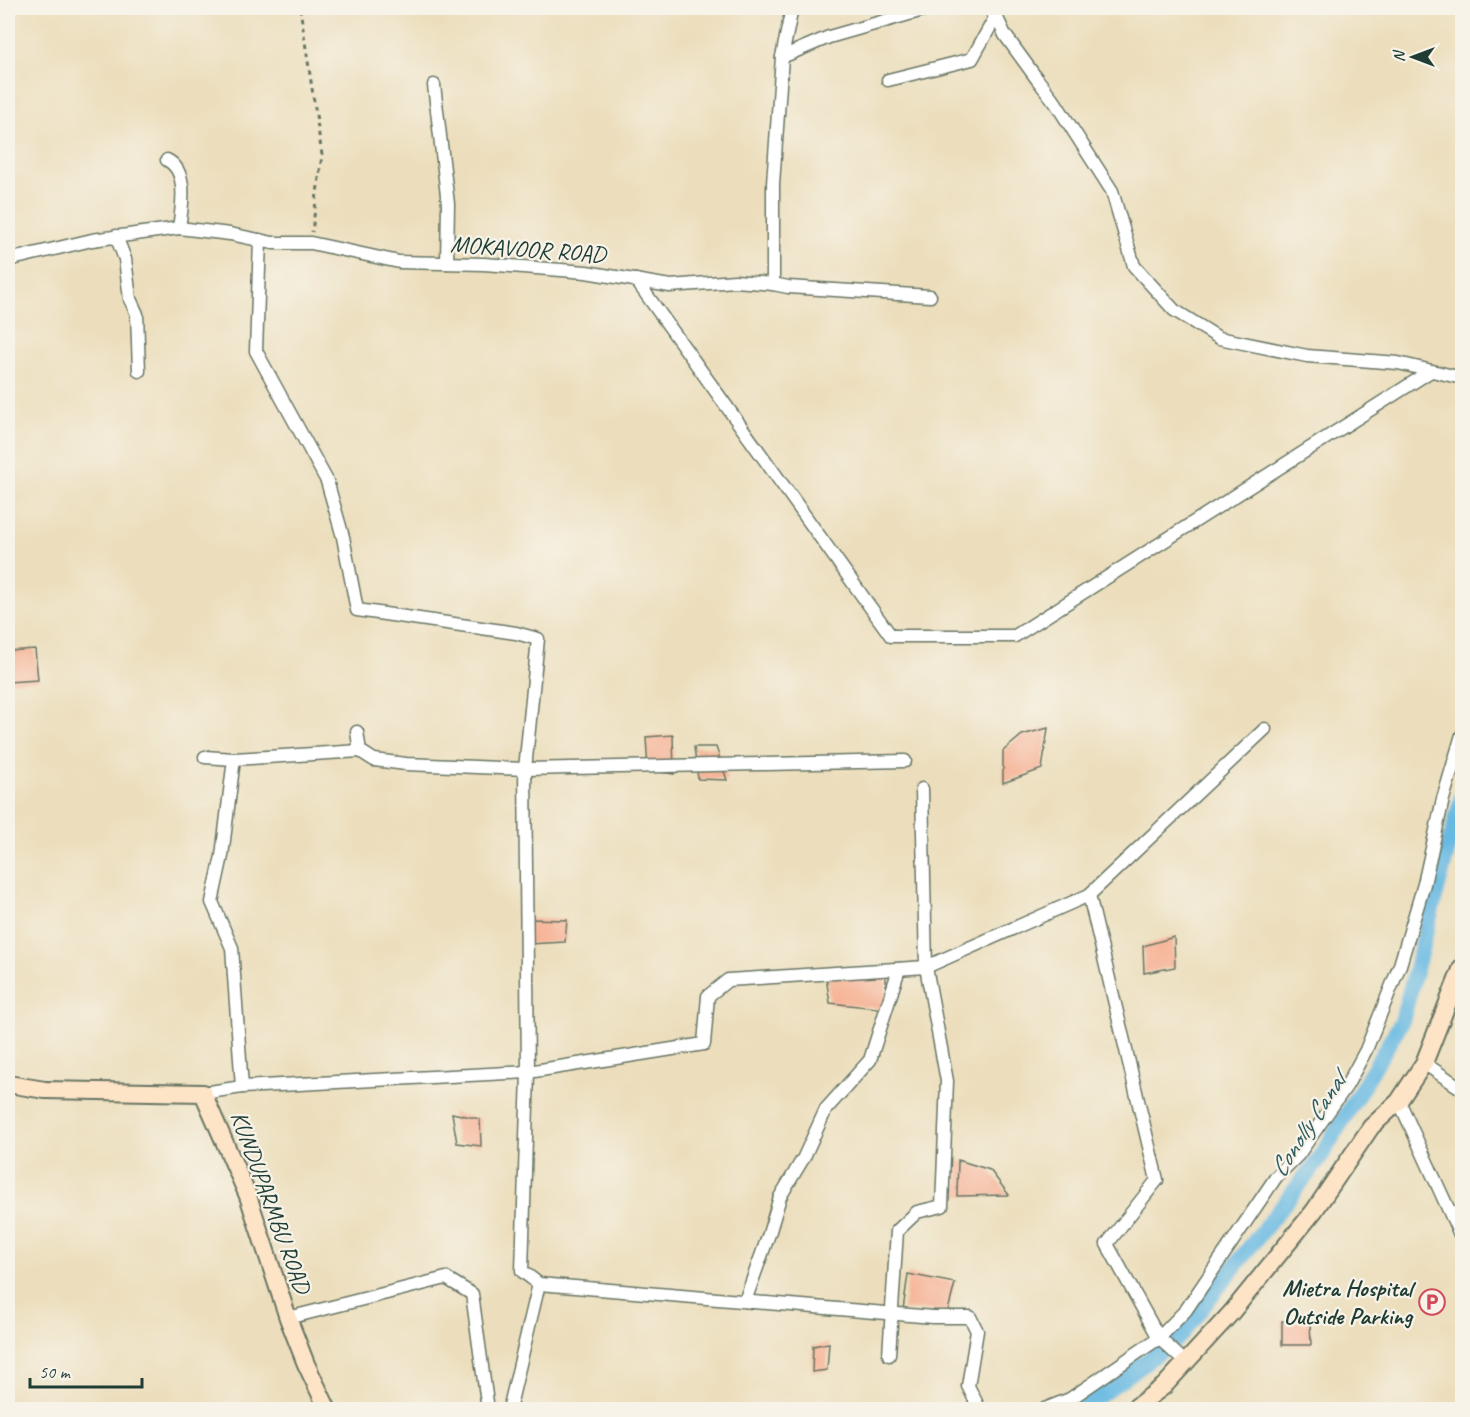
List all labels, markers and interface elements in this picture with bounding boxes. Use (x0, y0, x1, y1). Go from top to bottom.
north arrow (1383, 27, 1443, 87)
text: N (1389, 49, 1409, 62)
street label: MOKAVOOR ROAD (450, 229, 609, 270)
water label: Conolly Canal (1262, 1060, 1358, 1183)
street label: KUNDUPARMBU ROAD (224, 1107, 319, 1299)
place label: Mietra Hospital Outside Parking (1282, 1273, 1417, 1331)
parking icon: Mietra Hospital Outside Parking (1417, 1287, 1447, 1317)
scale bar (30, 1351, 142, 1389)
text: 50 m (39, 1361, 72, 1383)

